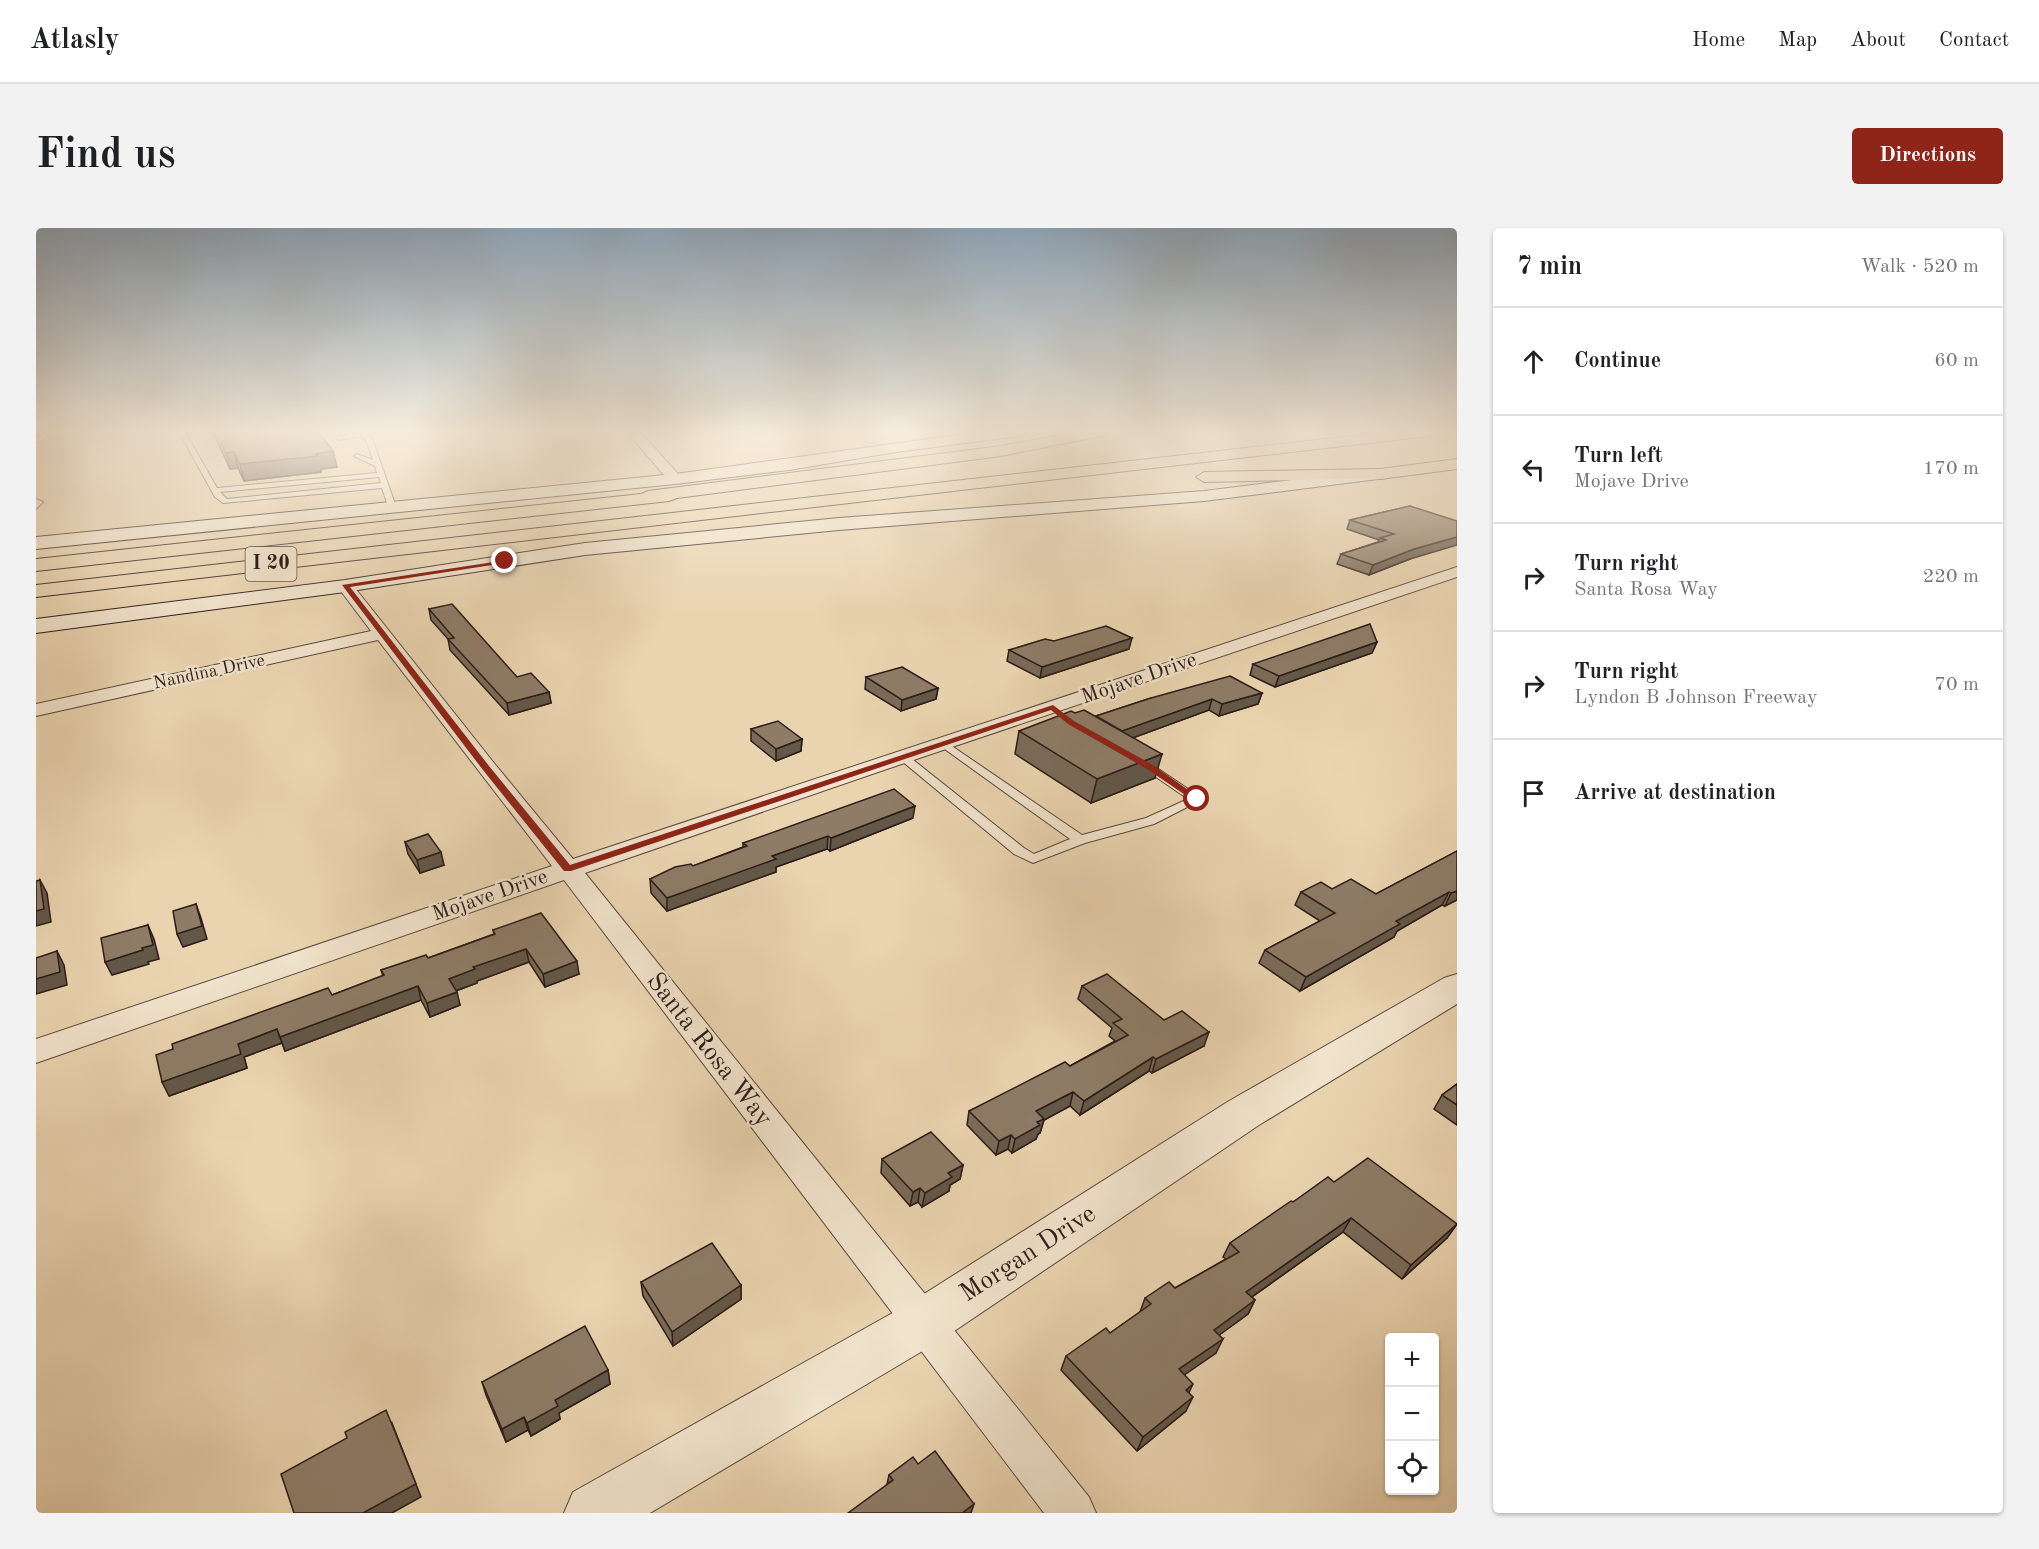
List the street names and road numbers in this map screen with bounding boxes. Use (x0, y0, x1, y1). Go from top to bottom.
road number: I 20 (246, 547, 296, 581)
street label: Mojave Drive (1079, 649, 1199, 709)
street label: Nandina Drive (152, 651, 266, 693)
street label: Mojave Drive (430, 866, 550, 926)
street label: Santa Rosa Way (641, 968, 777, 1132)
street label: Morgan Drive (955, 1201, 1101, 1307)

